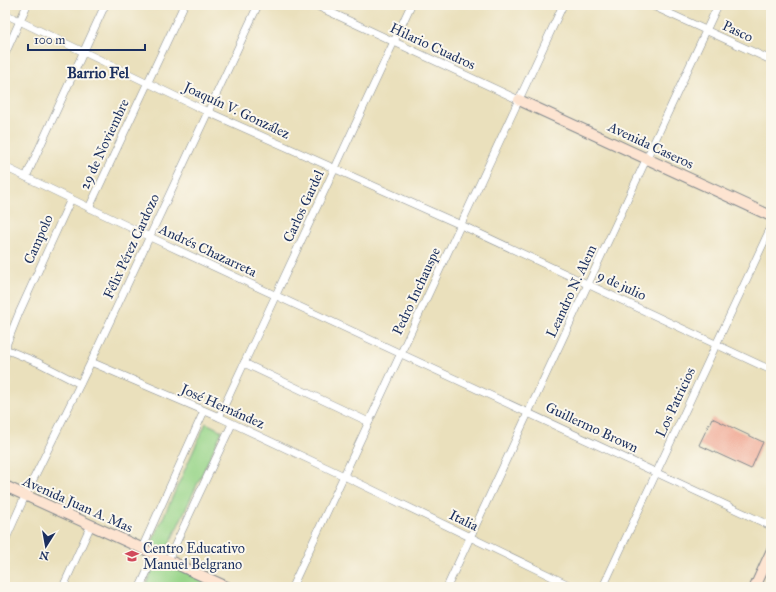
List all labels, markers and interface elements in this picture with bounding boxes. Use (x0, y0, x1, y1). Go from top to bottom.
street label: Pasco (720, 17, 756, 46)
street label: Hilario Cuadros (387, 19, 478, 74)
scale bar (28, 26, 145, 52)
text: 100 m (34, 33, 65, 47)
district label: Barrio Fel (67, 64, 130, 82)
street label: Joaquín V. González (179, 78, 293, 144)
street label: 29 de Noviembre (76, 96, 133, 192)
street label: Avenida Caseros (604, 118, 696, 173)
street label: Carlos Gardel (279, 167, 328, 245)
street label: Félix Pérez Cardozo (100, 191, 163, 301)
street label: Campolo (20, 212, 57, 267)
street label: Andrés Chazarreta (155, 220, 259, 281)
street label: Leandro N. Alem (543, 242, 600, 340)
street label: Pedro Inchauspe (389, 245, 444, 338)
street label: 9 de julio (595, 267, 649, 304)
street label: Los Patricios (652, 365, 699, 440)
street label: José Hernández (176, 380, 268, 434)
street label: Guillermo Brown (543, 399, 641, 457)
street label: Avenida Juan A. Mas (19, 472, 135, 537)
street label: Italia (447, 506, 481, 535)
north arrow (26, 526, 66, 566)
place label: Centro Educativo Manuel Belgrano (143, 540, 245, 573)
text: N (38, 548, 50, 563)
school or university icon: Centro Educativo Manuel Belgrano (124, 548, 140, 564)

